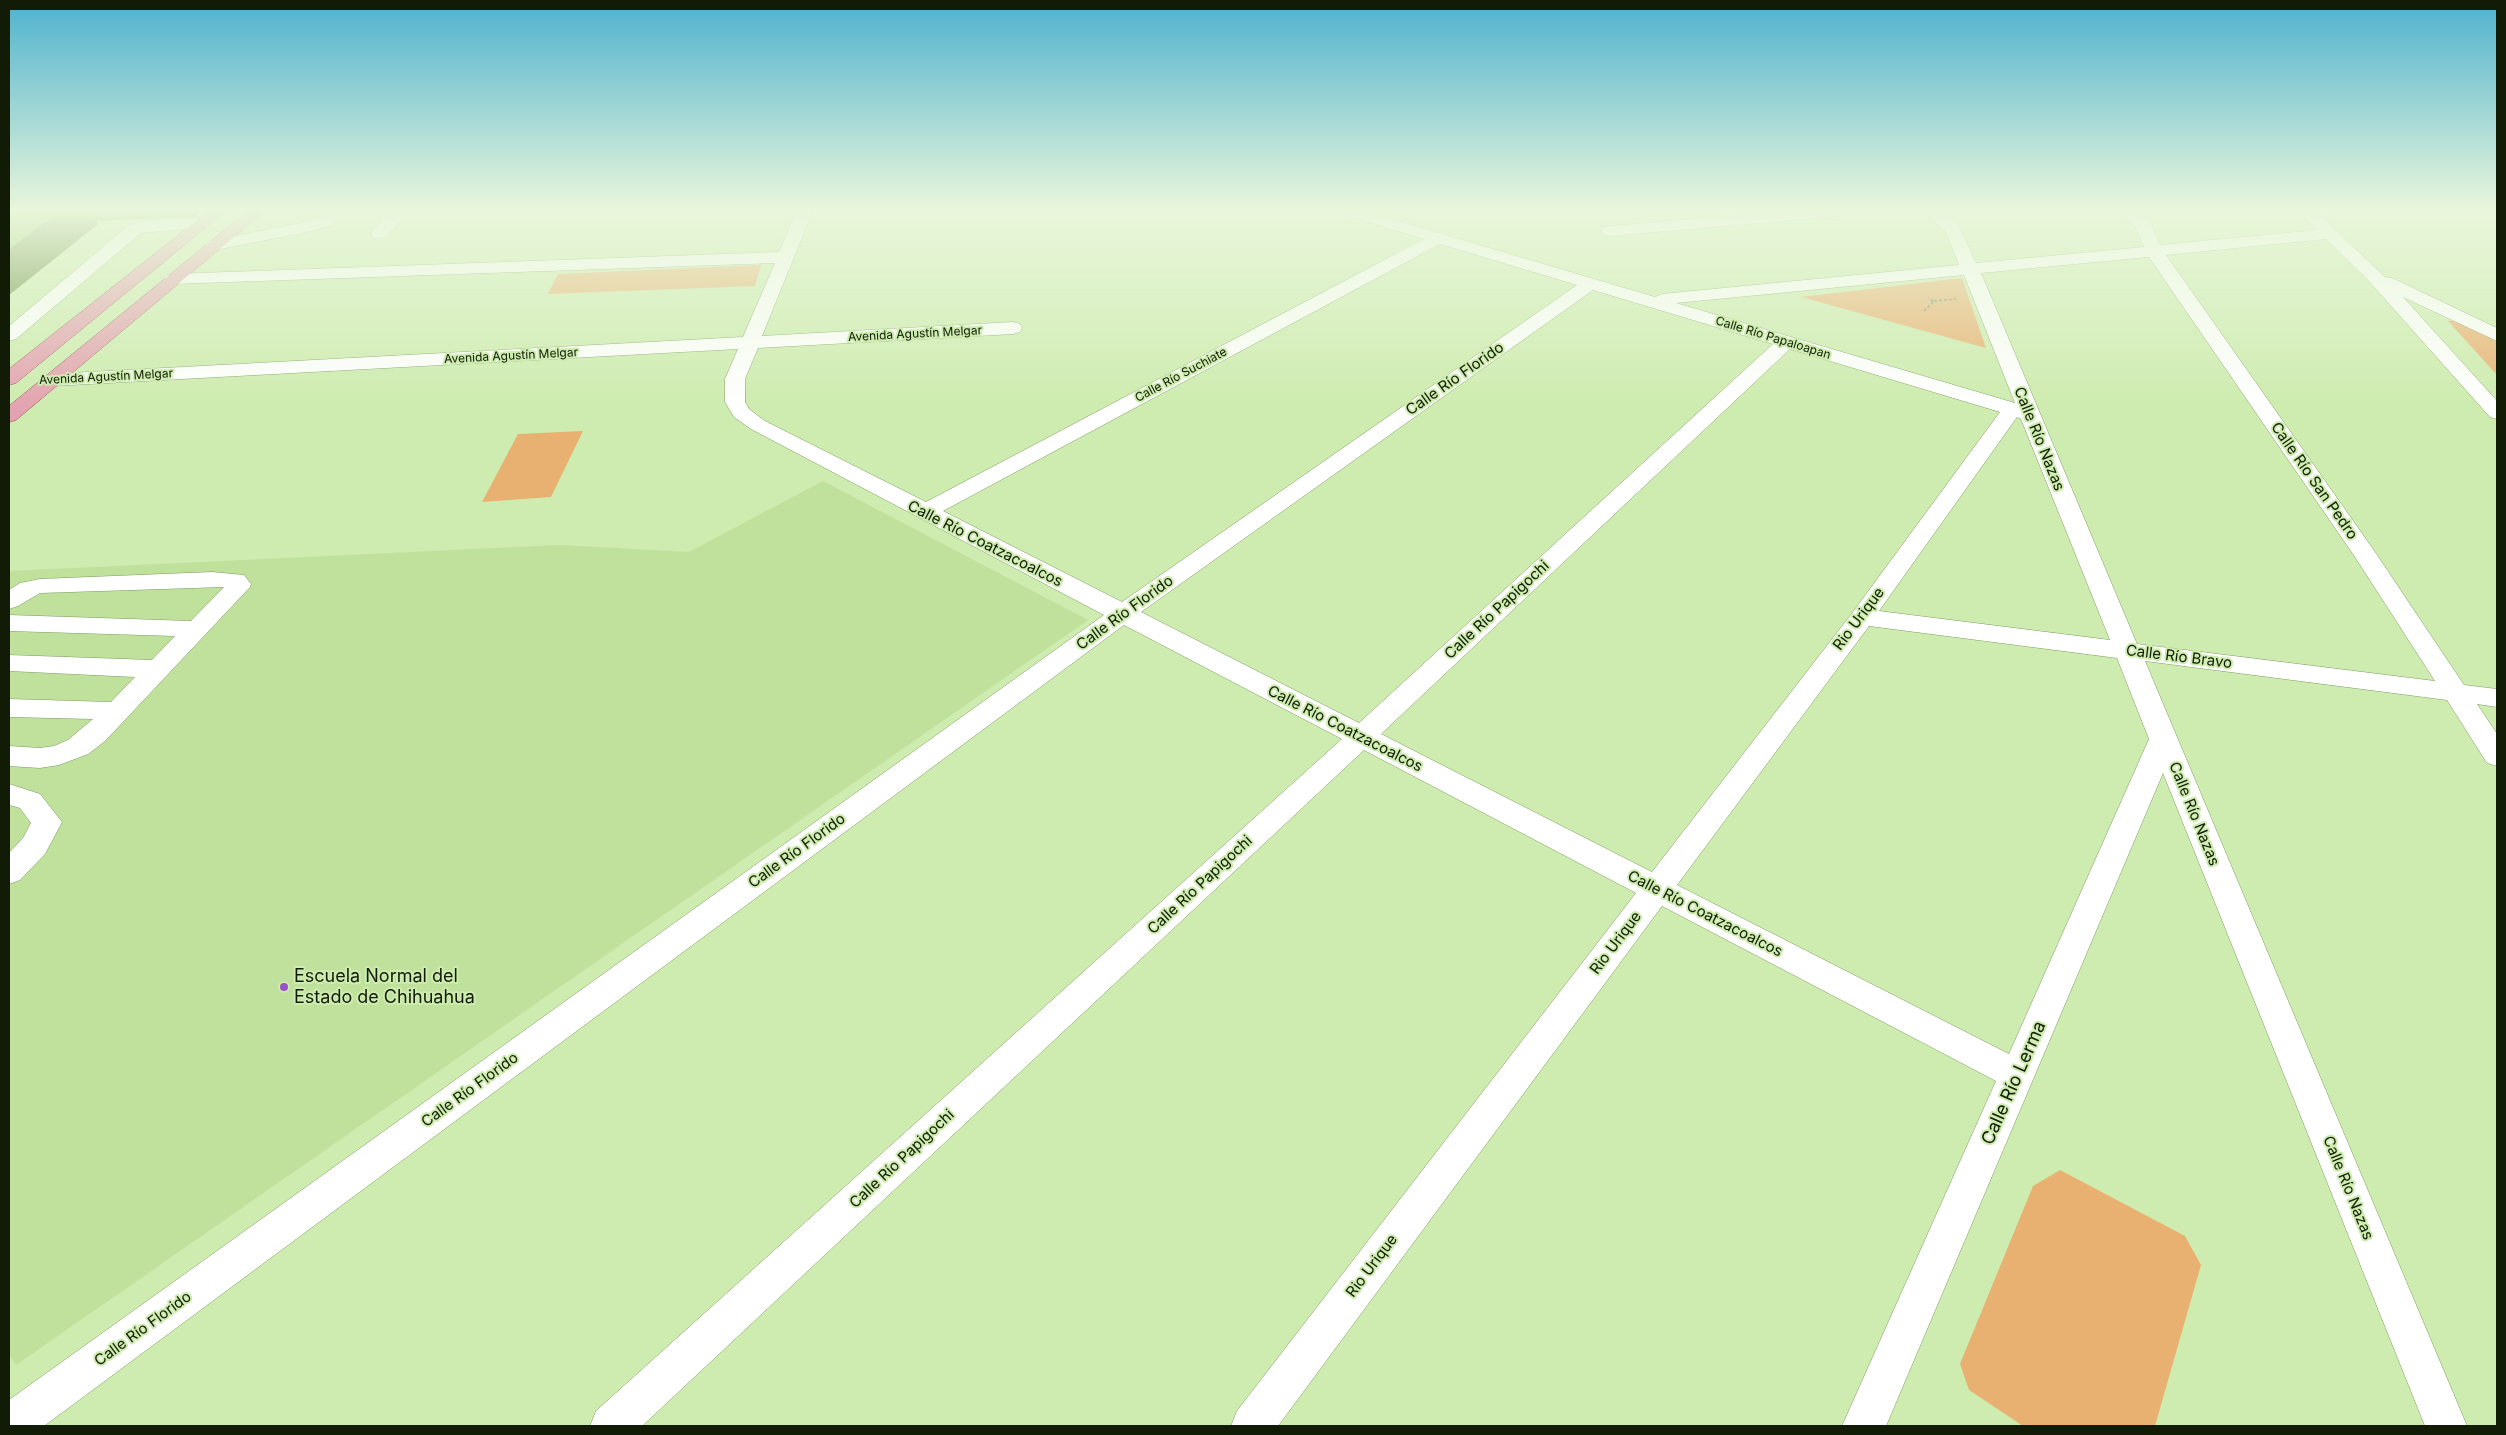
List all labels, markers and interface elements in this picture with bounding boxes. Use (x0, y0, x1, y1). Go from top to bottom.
street label: Calle Río Papaloapan (1714, 314, 1832, 362)
street label: Avenida Agustín Melgar (848, 323, 982, 345)
street label: Calle Río Florido (1403, 339, 1507, 419)
street label: Avenida Agustín Melgar (444, 345, 578, 367)
street label: Calle Río Suchiate (1133, 345, 1229, 405)
street label: Avenida Agustín Melgar (39, 366, 173, 388)
street label: Calle Río Nazas (2010, 384, 2068, 494)
street label: Calle Río San Pedro (2267, 419, 2361, 543)
street label: Calle Río Coatzacoalcos (905, 497, 1065, 591)
street label: Calle Río Papigochi (1441, 557, 1553, 663)
street label: Calle Río Florido (1073, 572, 1177, 654)
street label: Rio Urique (1830, 584, 1888, 654)
street label: Calle Río Bravo (2125, 642, 2233, 672)
street label: Calle Río Coatzacoalcos (1265, 682, 1425, 776)
street label: Calle Río Nazas (2165, 759, 2223, 869)
street label: Calle Río Florido (745, 810, 849, 892)
street label: Calle Río Papigochi (1144, 832, 1256, 938)
street label: Calle Río Coatzacoalcos (1625, 867, 1785, 961)
street label: Rio Urique (1587, 908, 1645, 978)
place label: Escuela Normal del Estado de Chihuahua (294, 966, 475, 1009)
marker: Escuela Normal del Estado de Chihuahua (278, 981, 290, 993)
street label: Calle Río Lerma (1977, 1018, 2051, 1148)
street label: Calle Río Florido (418, 1049, 522, 1131)
street label: Calle Río Papigochi (846, 1106, 958, 1212)
street label: Calle Río Nazas (2319, 1133, 2377, 1243)
street label: Rio Urique (1343, 1231, 1401, 1301)
street label: Calle Río Florido (91, 1288, 195, 1370)

